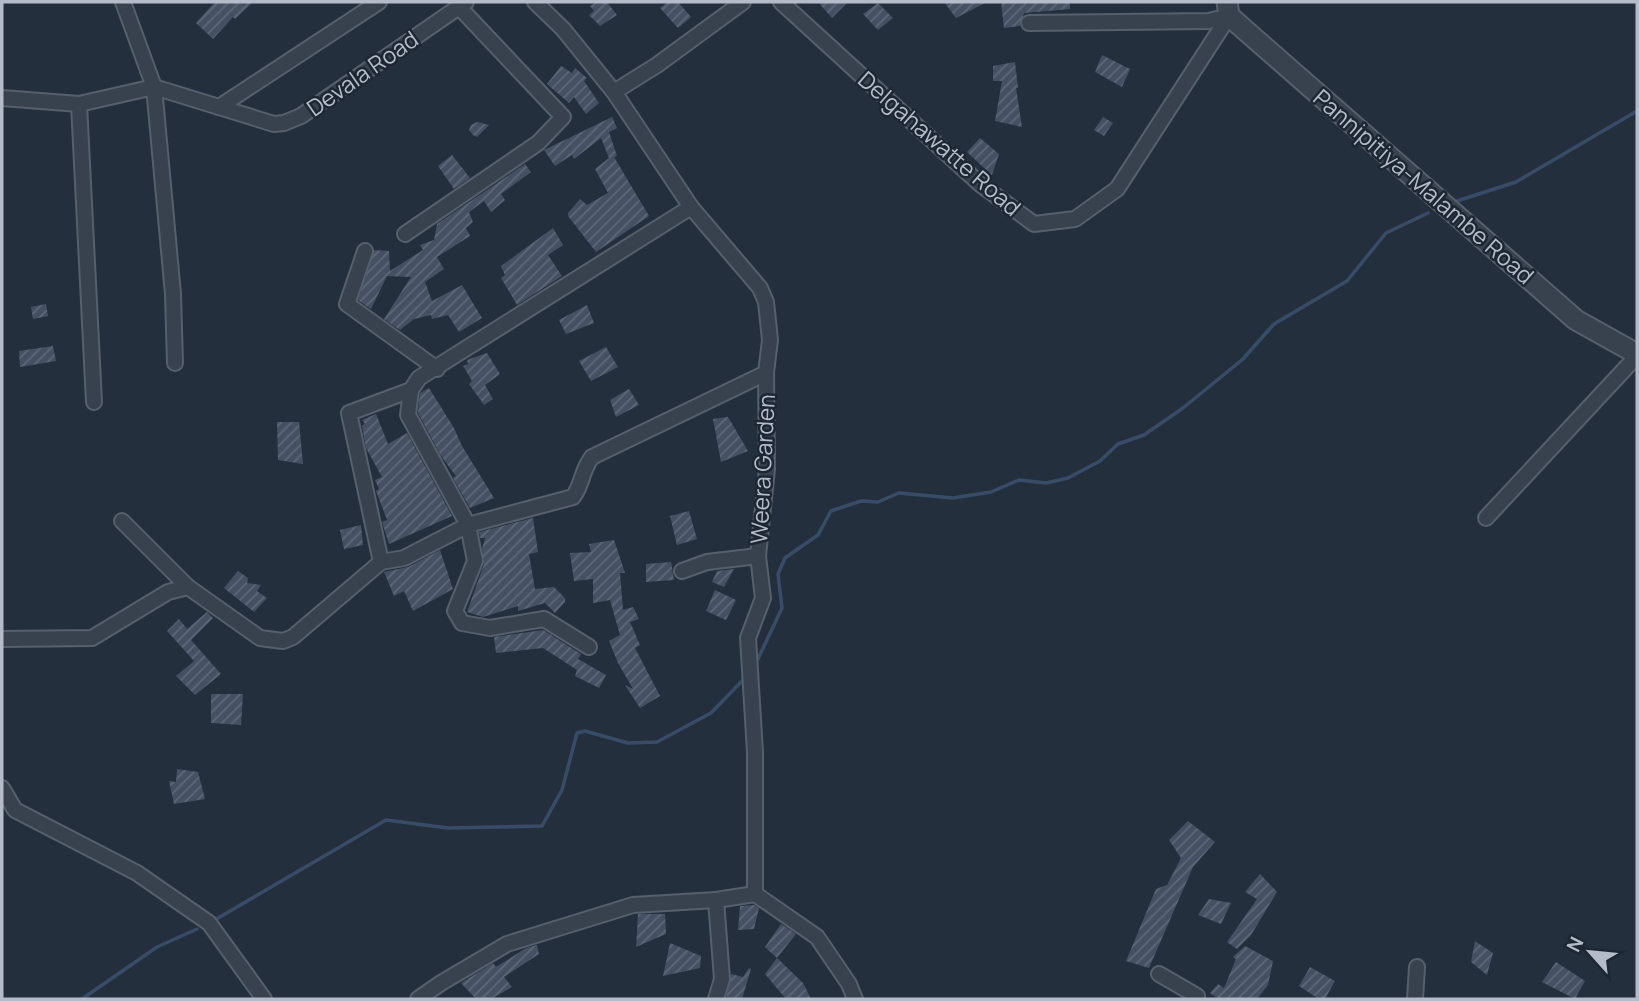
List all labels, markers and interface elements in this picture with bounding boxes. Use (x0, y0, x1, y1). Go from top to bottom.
street label: Devala Road (300, 23, 424, 123)
street label: Delgahawatte Road (852, 63, 1028, 223)
street label: Pannipitiya-Malambe Road (1307, 81, 1541, 291)
street label: Weera Garden (742, 393, 782, 545)
north arrow (1555, 917, 1625, 987)
text: N (1560, 932, 1590, 956)

